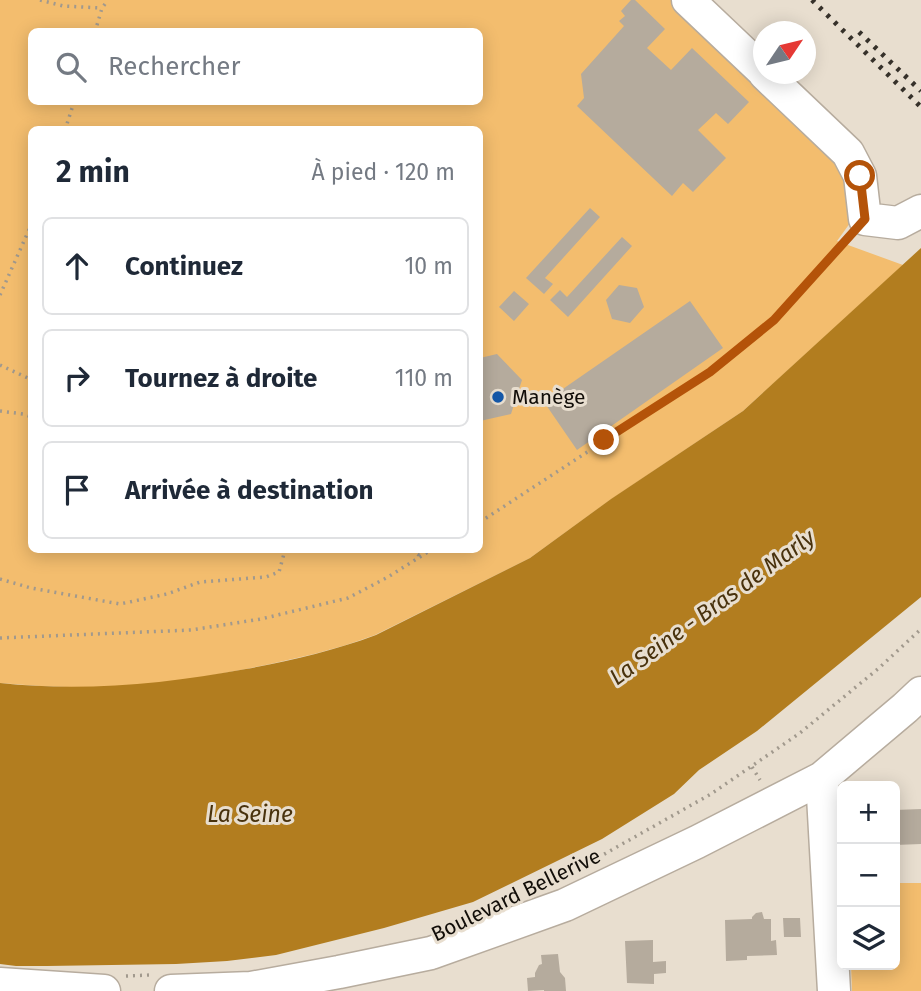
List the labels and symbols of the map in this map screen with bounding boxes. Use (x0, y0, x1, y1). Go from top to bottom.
north arrow (753, 21, 816, 84)
route start (844, 160, 875, 191)
place label: Manège (512, 384, 586, 410)
marker: Manège (490, 389, 506, 405)
route end (588, 424, 619, 455)
water label: La Seine - Bras de Marly (604, 523, 821, 691)
water label: La Seine (207, 800, 293, 828)
street label: Boulevard Bellerive (427, 843, 605, 947)

